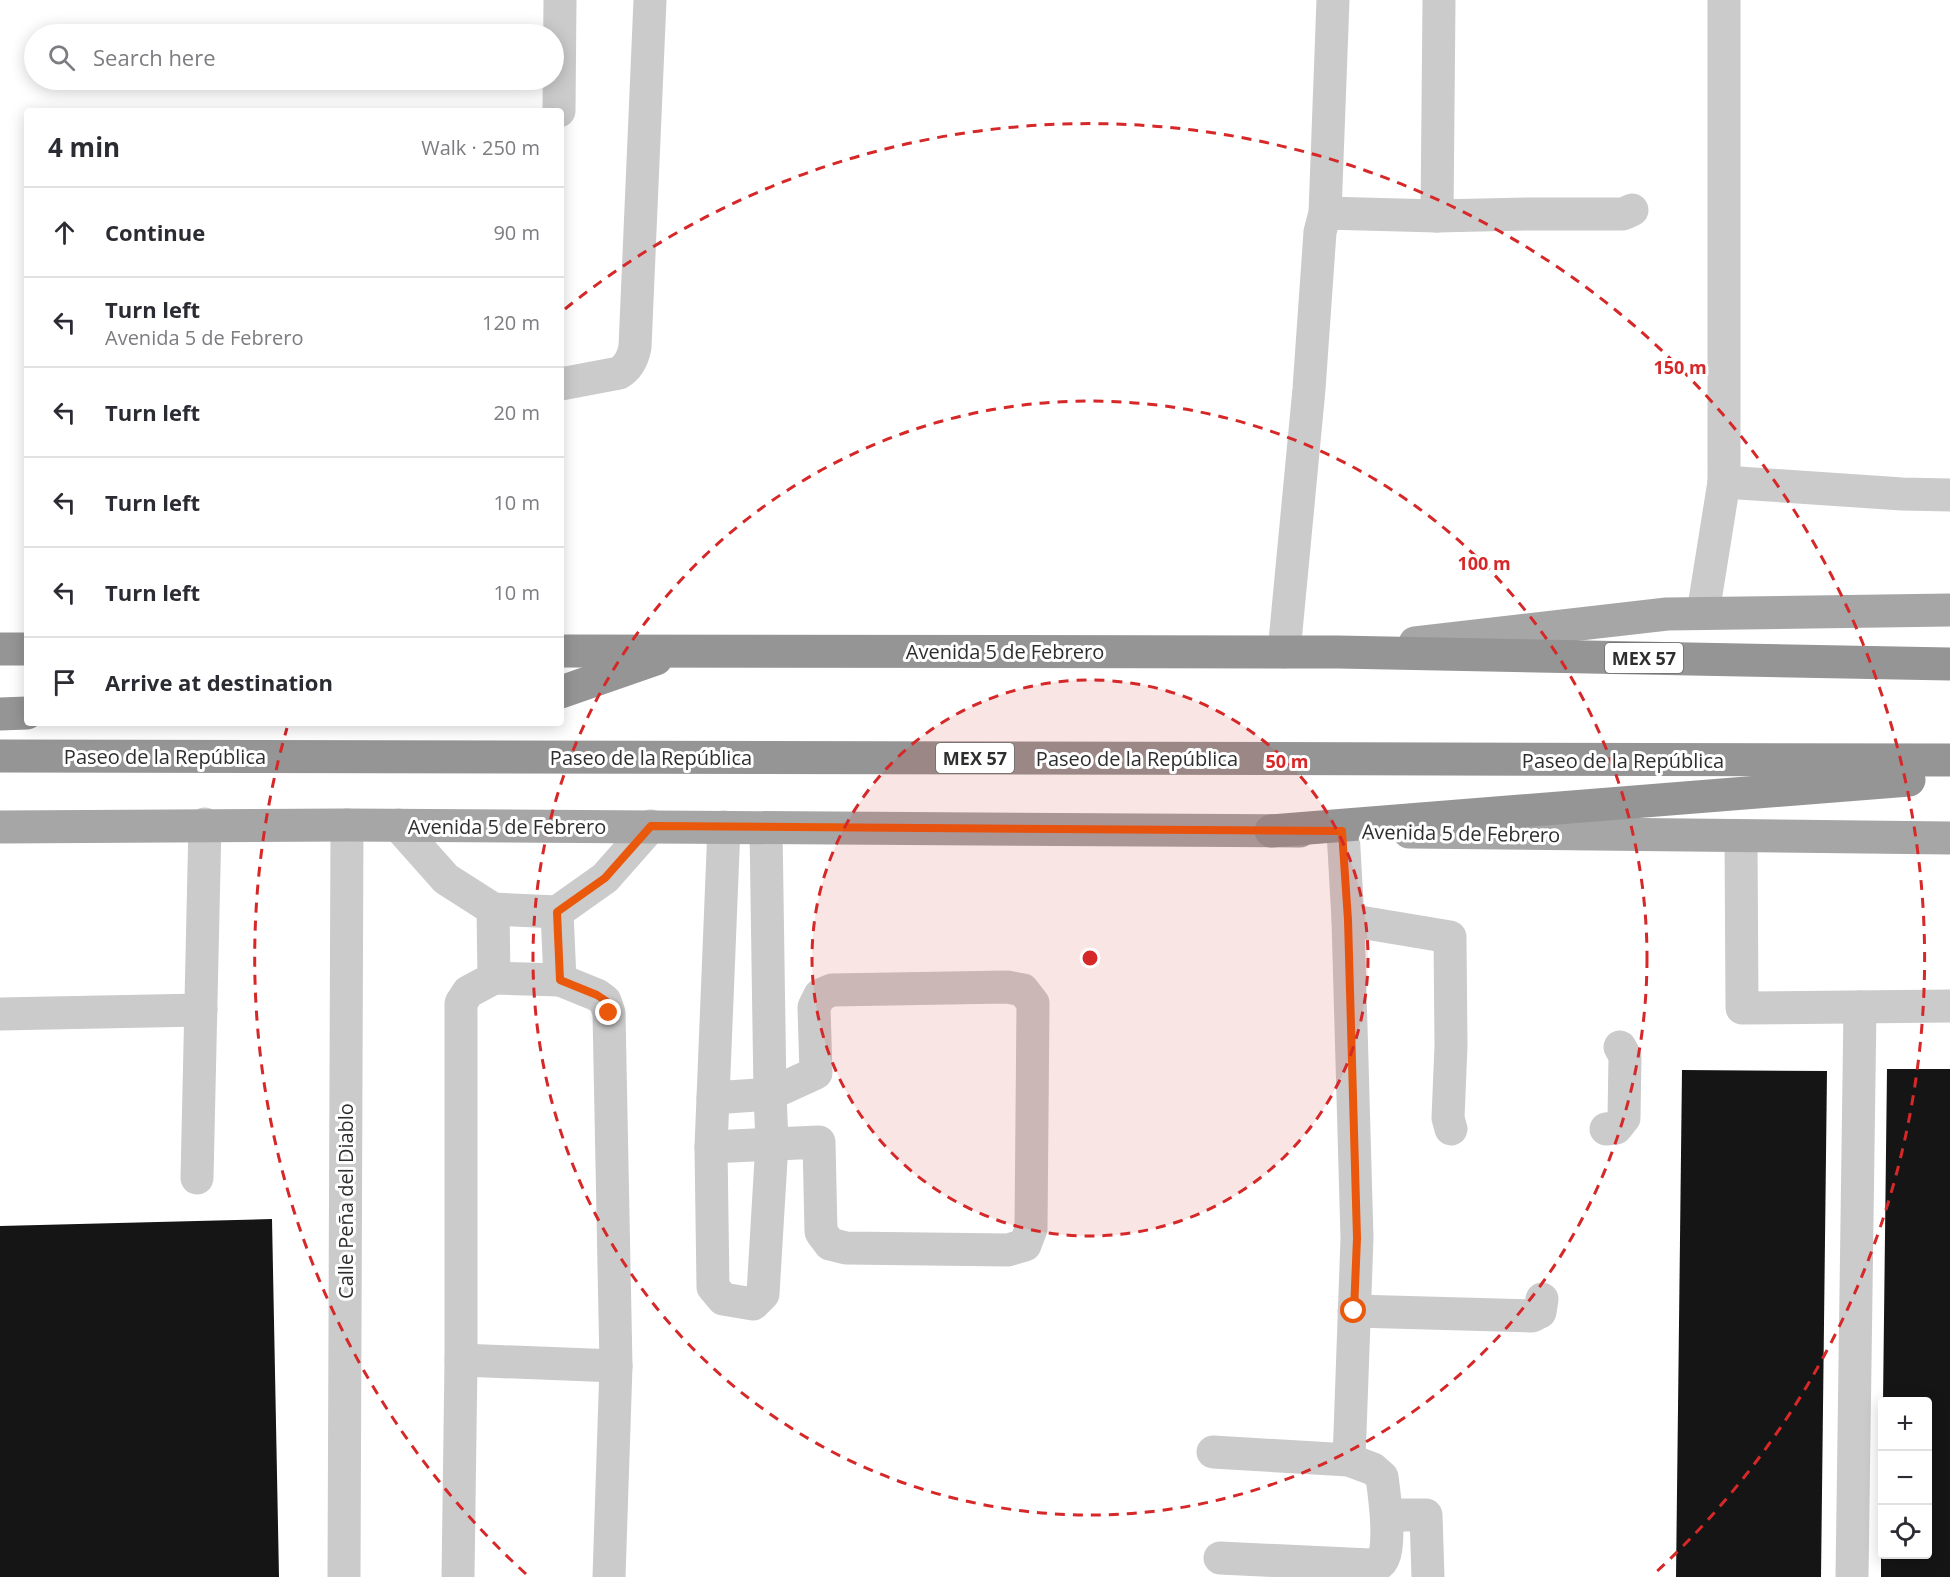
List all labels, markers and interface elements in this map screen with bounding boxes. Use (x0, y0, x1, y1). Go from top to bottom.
search box (24, 24, 564, 90)
icon: search (45, 41, 78, 74)
text: Search here (93, 42, 216, 72)
text: 4 min (48, 129, 120, 165)
text: Walk · 250 m (421, 134, 540, 161)
icon: ahead (48, 216, 81, 249)
text: Continue (105, 217, 205, 247)
text: 90 m (493, 219, 540, 246)
text: Turn left (105, 294, 200, 324)
icon: left (48, 306, 81, 339)
text: 120 m (482, 309, 540, 336)
text: Avenida 5 de Febrero (105, 324, 303, 351)
text: 150 m (1653, 355, 1707, 379)
icon: left (48, 396, 81, 429)
text: Turn left (105, 397, 200, 427)
text: 20 m (493, 399, 540, 426)
icon: left (48, 486, 81, 519)
text: Turn left (105, 487, 200, 517)
text: 10 m (493, 489, 540, 516)
text: 100 m (1457, 551, 1511, 575)
icon: left (48, 576, 81, 609)
text: Turn left (105, 577, 200, 607)
text: 10 m (493, 579, 540, 606)
street label: Avenida 5 de Febrero (906, 638, 1104, 665)
road number: MEX 57 (1605, 643, 1683, 673)
icon: arrive (48, 666, 81, 699)
text: Arrive at destination (105, 667, 333, 697)
street label: Paseo de la República (64, 743, 266, 770)
road number: MEX 57 (936, 743, 1014, 773)
street label: Paseo de la República (550, 744, 752, 771)
street label: Paseo de la República (1036, 745, 1238, 772)
street label: Paseo de la República (1522, 747, 1724, 774)
text: 50 m (1266, 749, 1308, 773)
street label: Avenida 5 de Febrero (408, 813, 606, 840)
street label: Avenida 5 de Febrero (1362, 818, 1560, 848)
centre of rings (1080, 948, 1100, 968)
route end (595, 999, 621, 1025)
street label: Calle Peña del Diablo (332, 1103, 359, 1299)
route start (1340, 1297, 1366, 1323)
map controls (1878, 1397, 1932, 1559)
button: + (1878, 1397, 1932, 1451)
button: − (1878, 1451, 1932, 1505)
button: locate (1878, 1505, 1932, 1559)

